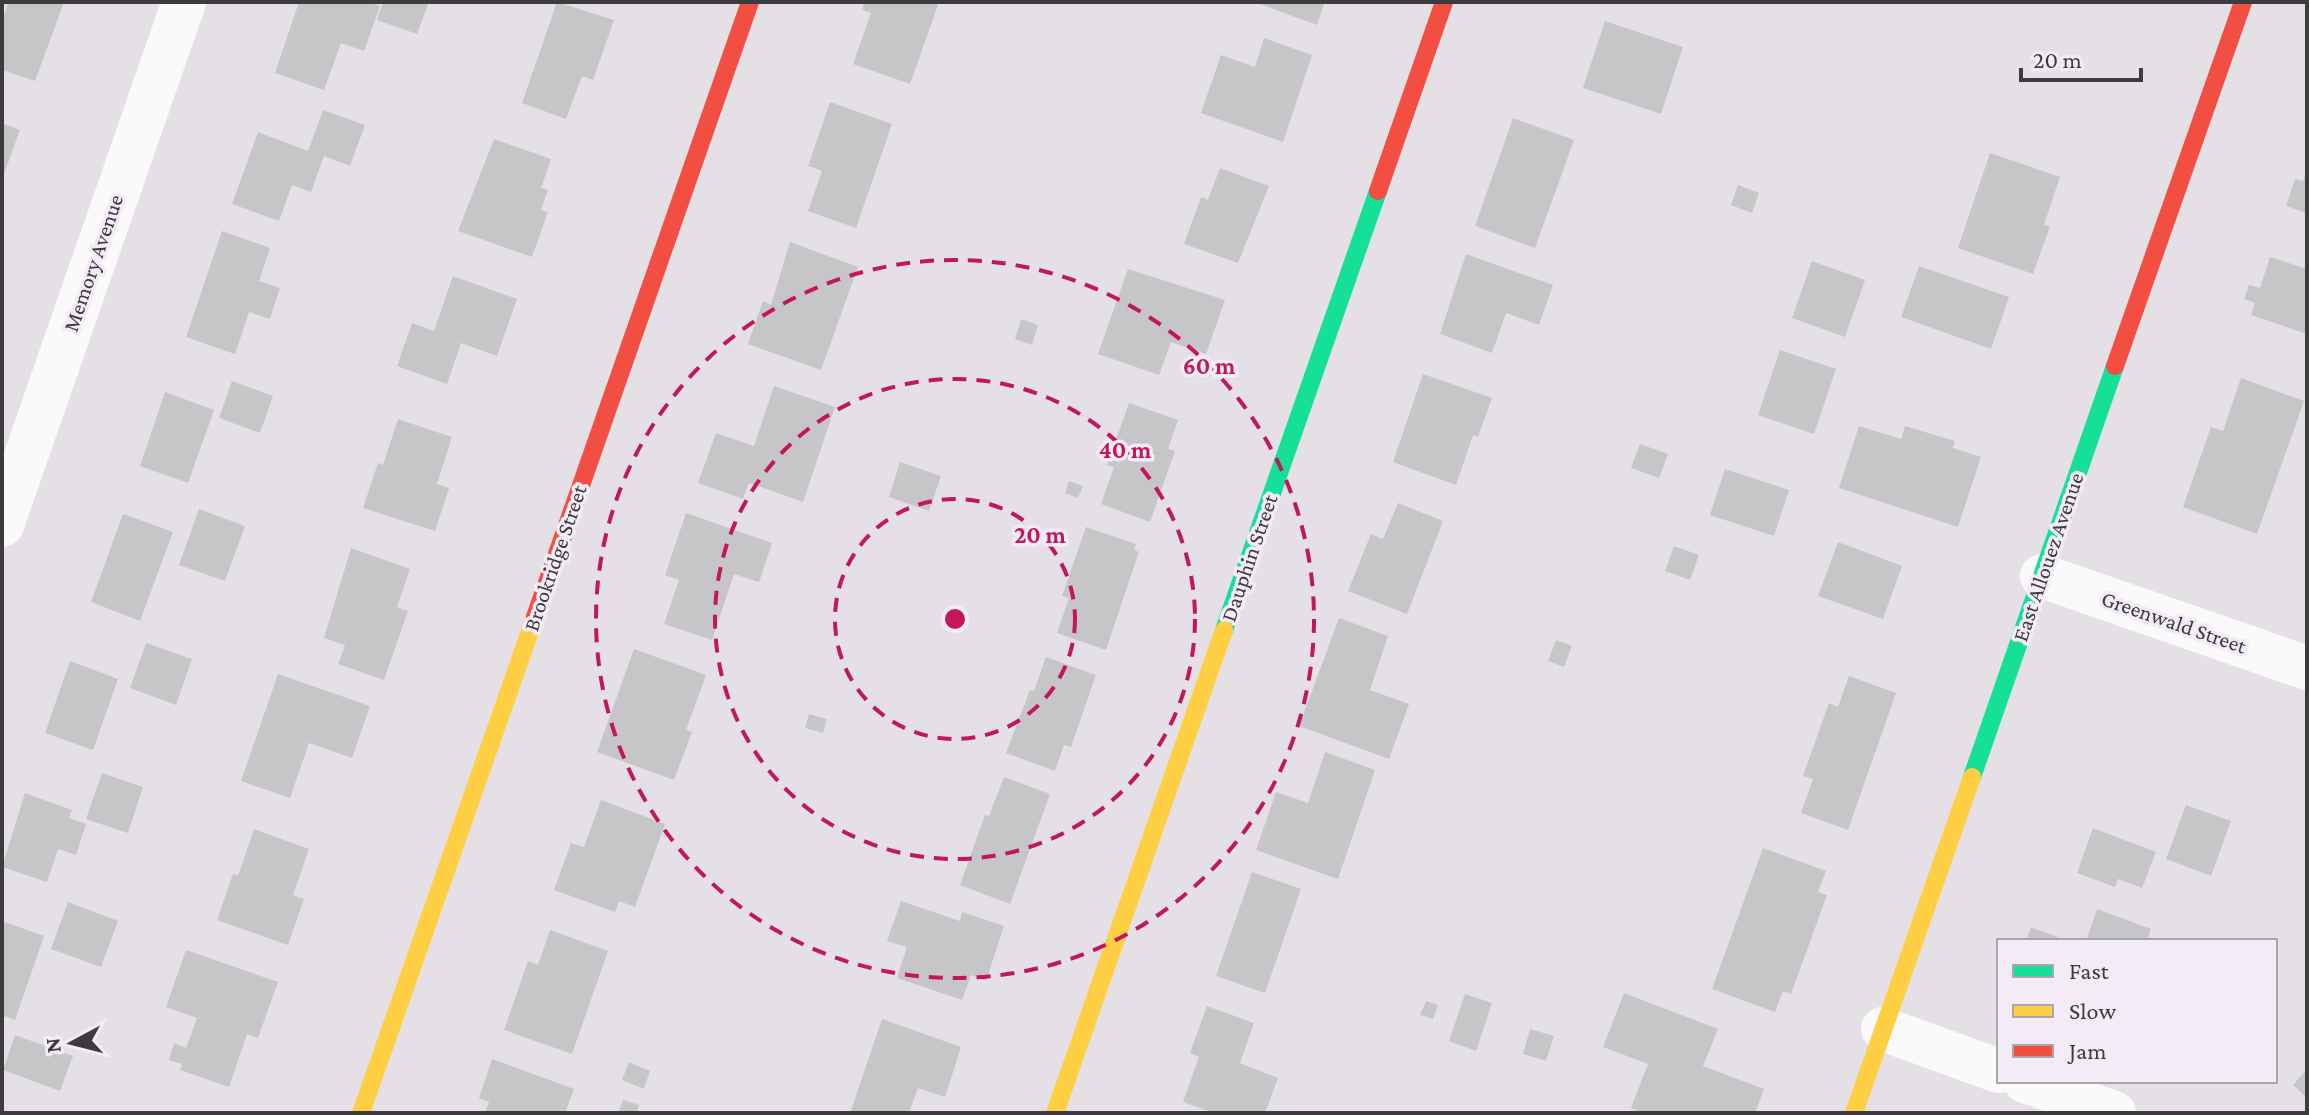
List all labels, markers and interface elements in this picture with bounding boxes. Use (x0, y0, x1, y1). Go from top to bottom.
scale bar (2021, 32, 2141, 82)
text: 20 m (2033, 46, 2082, 73)
street label: Memory Avenue (58, 191, 128, 335)
text: 60 m (1183, 352, 1236, 379)
text: 40 m (1099, 436, 1152, 463)
street label: East Allouez Avenue (2007, 469, 2089, 645)
street label: Brookridge Street (518, 481, 592, 634)
street label: Dauphin Street (1216, 490, 1283, 625)
text: 20 m (1014, 521, 1067, 548)
street label: Greenwald Street (2098, 585, 2250, 659)
centre of rings (941, 605, 969, 633)
legend (1997, 939, 2277, 1083)
text: Fast (2069, 957, 2110, 984)
text: Slow (2069, 997, 2116, 1024)
north arrow (32, 1003, 112, 1083)
text: N (39, 1036, 66, 1054)
text: Jam (2067, 1037, 2107, 1064)

